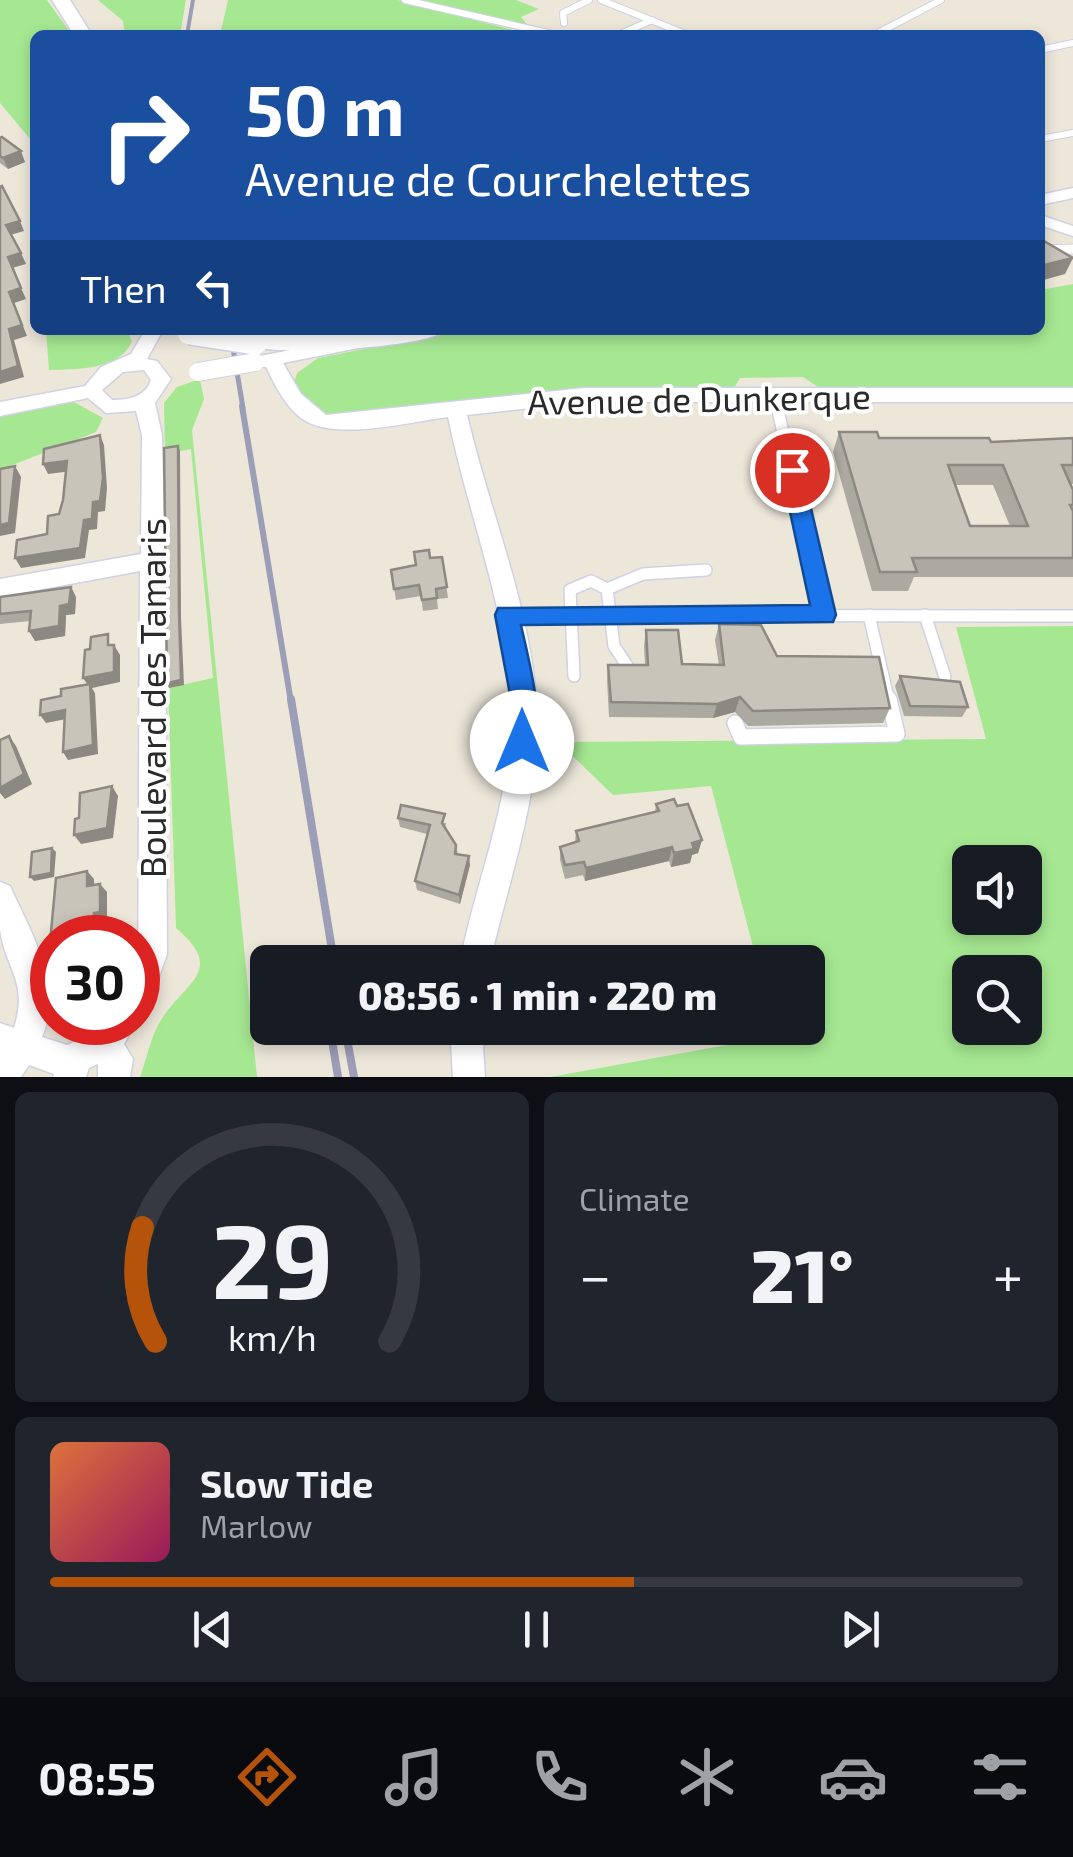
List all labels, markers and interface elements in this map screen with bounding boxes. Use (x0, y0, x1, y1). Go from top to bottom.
text: 50 m (245, 66, 405, 150)
icon: right (80, 70, 210, 200)
text: Avenue de Courchelettes (245, 151, 751, 205)
icon: left (187, 260, 242, 315)
text: Then (80, 265, 167, 311)
street label: Avenue de Dunkerque (527, 374, 871, 422)
pin (750, 428, 835, 513)
icon: arrive (765, 443, 820, 498)
street label: Boulevard des Tamaris (131, 518, 173, 878)
position arrow (470, 690, 574, 794)
map controls (952, 845, 1042, 1045)
button: sound (952, 845, 1042, 935)
speed limit sign: 30 (30, 915, 160, 1045)
button: search (952, 955, 1042, 1045)
text: 08:56 · 1 min · 220 m (358, 972, 717, 1018)
text: Climate (579, 1179, 690, 1217)
text: 29 (211, 1195, 333, 1320)
text: 21° (750, 1228, 854, 1318)
text: − (579, 1241, 611, 1307)
text: + (993, 1241, 1023, 1307)
text: km/h (228, 1315, 316, 1358)
text: Slow Tide (200, 1460, 373, 1506)
text: Marlow (200, 1506, 312, 1544)
icon: previous (185, 1602, 240, 1657)
icon: pause (509, 1602, 564, 1657)
icon: next (833, 1602, 888, 1657)
icon: directions (232, 1742, 302, 1812)
icon: music (379, 1742, 449, 1812)
icon: phone (525, 1742, 595, 1812)
icon: climate (672, 1742, 742, 1812)
icon: car (818, 1742, 888, 1812)
icon: filters (965, 1742, 1035, 1812)
text: 08:55 (38, 1750, 156, 1804)

